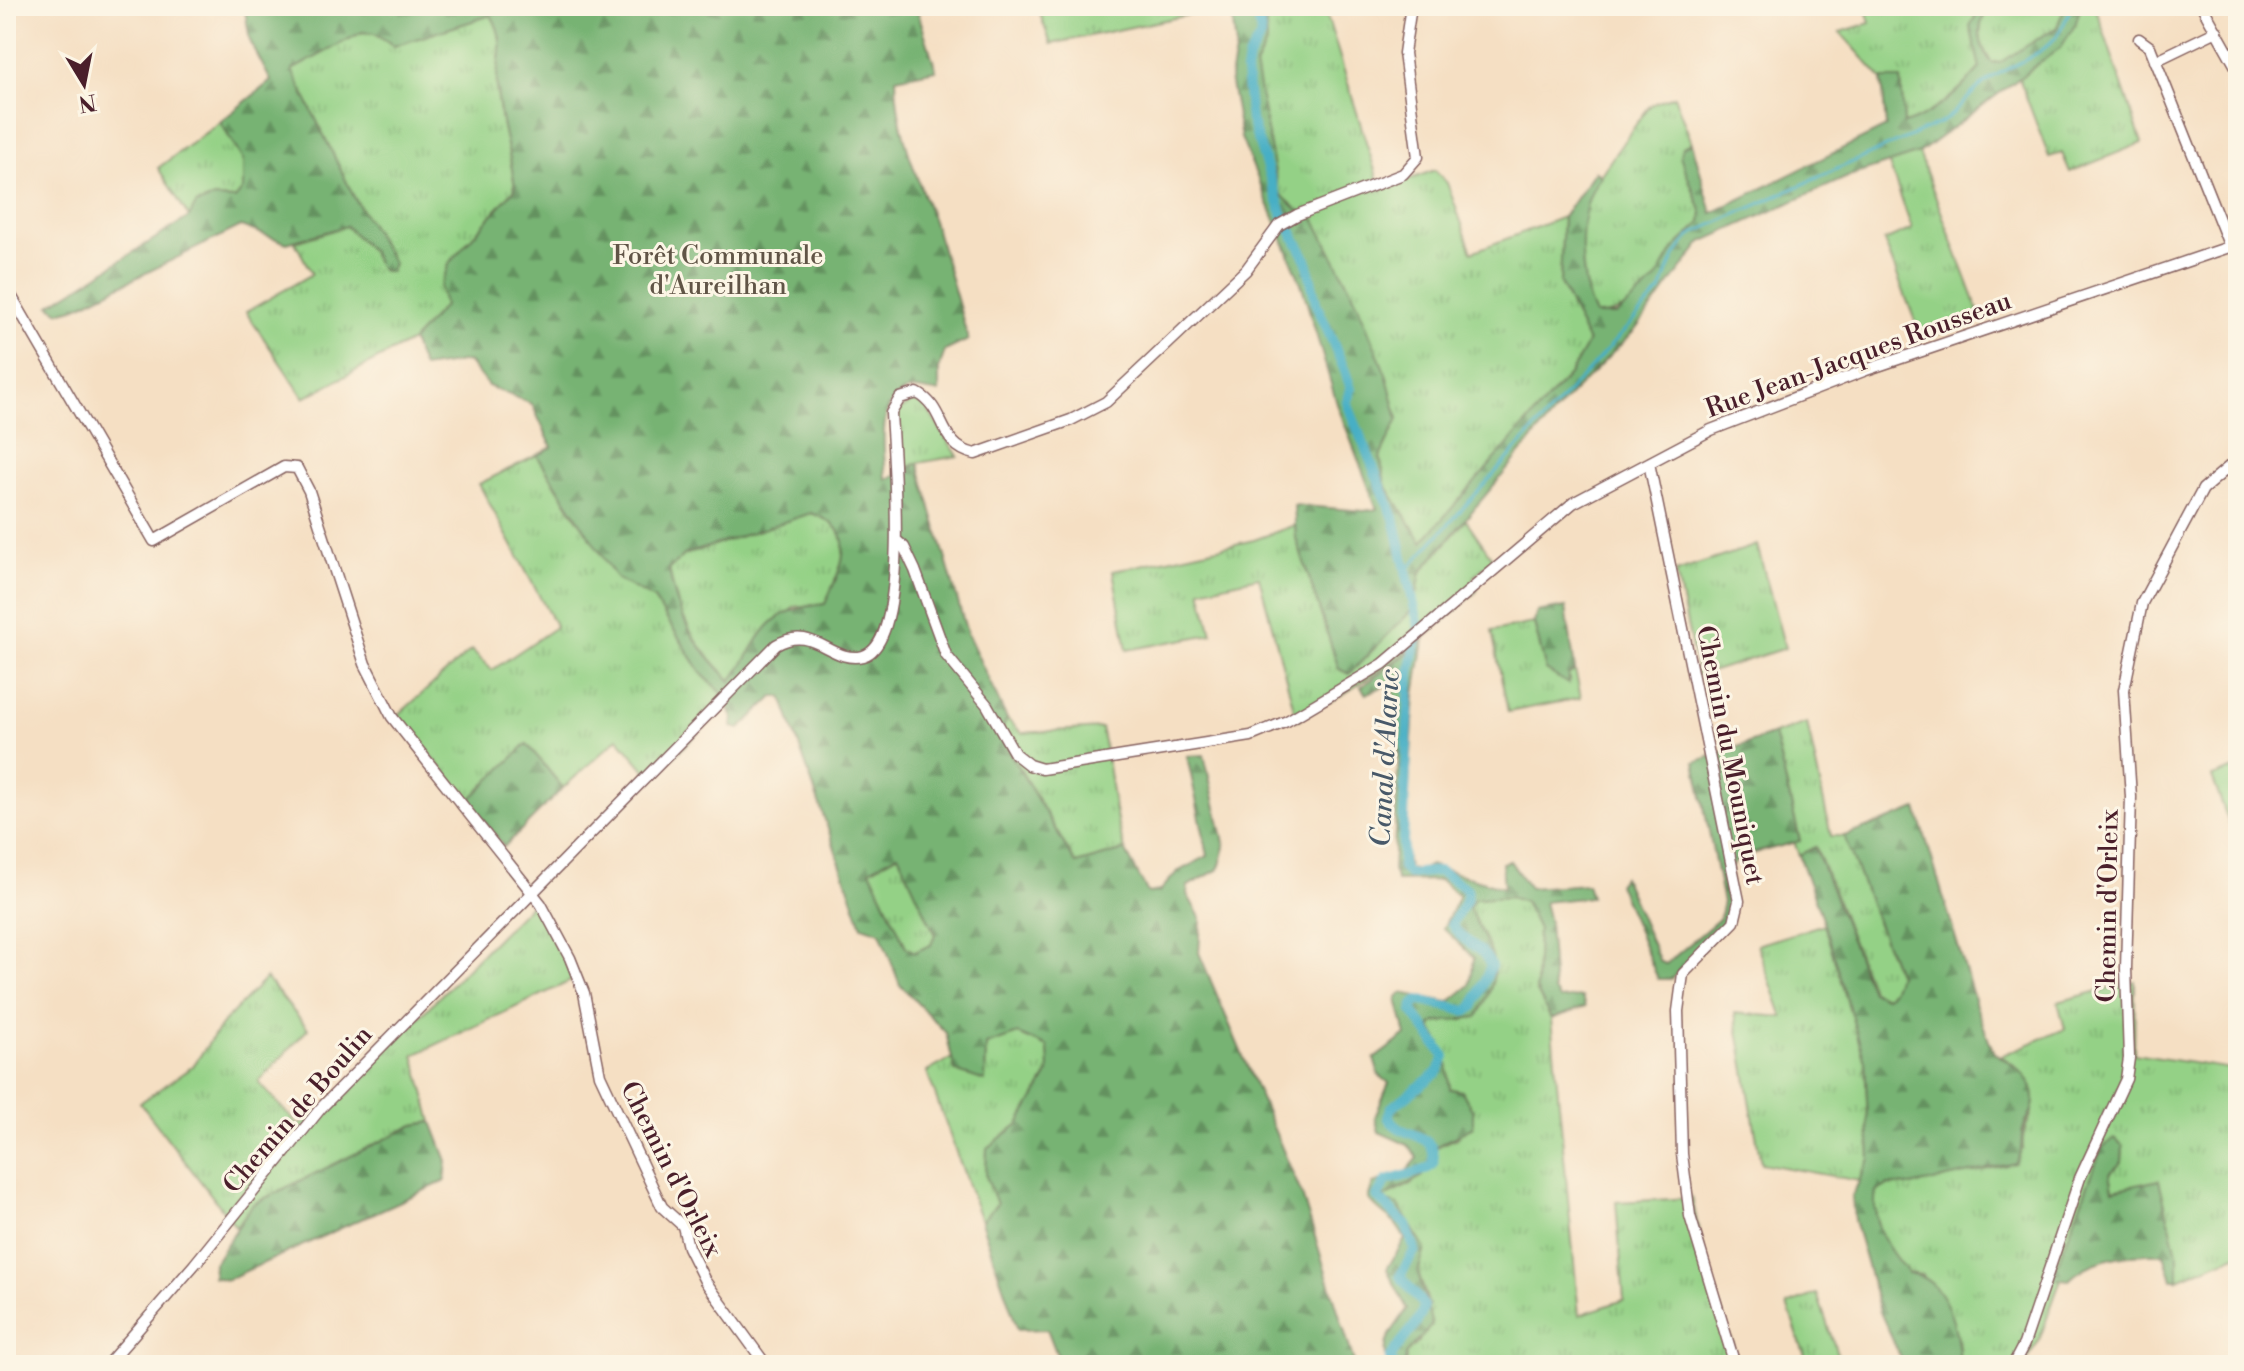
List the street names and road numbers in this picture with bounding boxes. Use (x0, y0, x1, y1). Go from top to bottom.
street label: Rue Jean-Jacques Rousseau (1701, 285, 2016, 425)
street label: Chemin du Mouniquet (1689, 623, 1771, 888)
street label: Chemin d'Orleix (2090, 808, 2126, 1003)
street label: Chemin de Boulin (216, 1019, 379, 1200)
street label: Chemin d'Orleix (613, 1076, 730, 1263)

